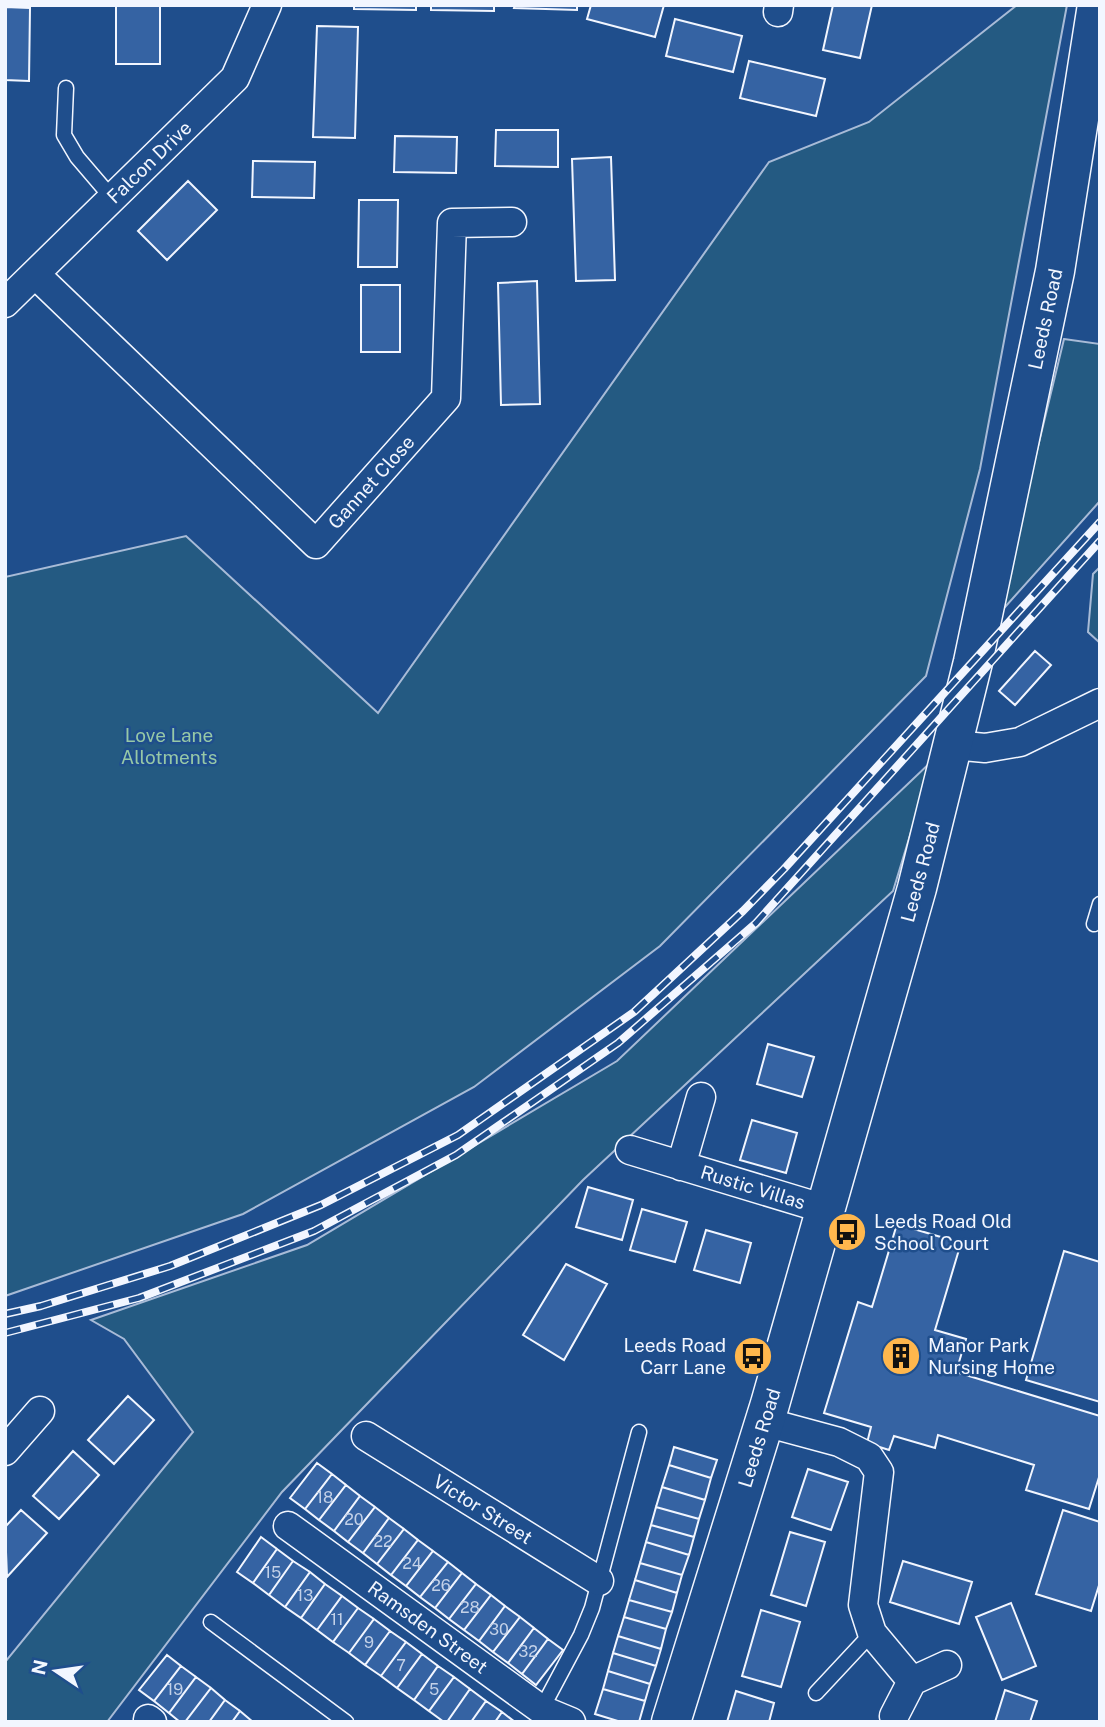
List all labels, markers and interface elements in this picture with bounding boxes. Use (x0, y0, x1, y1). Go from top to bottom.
street label: Falcon Drive (102, 116, 196, 208)
street label: Leeds Road (1024, 267, 1066, 371)
street label: Gannet Close (323, 431, 419, 533)
park label: Love Lane Allotments (121, 724, 217, 768)
street label: Leeds Road (896, 820, 944, 924)
street label: Rustic Villas (698, 1161, 808, 1213)
place label: Leeds Road Old School Court (874, 1210, 1012, 1254)
bus stop icon: Leeds Road Old School Court (826, 1211, 868, 1253)
place label: Leeds Road Carr Lane (623, 1334, 726, 1378)
place label: Manor Park Nursing Home (928, 1334, 1055, 1378)
bus stop icon: Leeds Road Carr Lane (732, 1335, 774, 1377)
building icon: Manor Park Nursing Home (880, 1335, 922, 1377)
street label: Leeds Road (733, 1386, 785, 1490)
street label: Victor Street (429, 1470, 537, 1548)
house number: 18 (317, 1488, 333, 1507)
house number: 20 (344, 1510, 364, 1529)
house number: 22 (373, 1532, 393, 1551)
house number: 24 (402, 1554, 422, 1573)
house number: 15 (265, 1563, 281, 1582)
street label: Ramsden Street (364, 1576, 492, 1678)
house number: 26 (431, 1576, 451, 1595)
house number: 13 (297, 1586, 313, 1605)
house number: 28 (460, 1598, 480, 1617)
house number: 11 (330, 1610, 344, 1629)
house number: 30 (489, 1620, 509, 1639)
house number: 9 (364, 1633, 374, 1652)
north arrow (21, 1636, 91, 1706)
house number: 32 (518, 1642, 538, 1661)
house number: 7 (396, 1656, 406, 1675)
text: N (27, 1657, 52, 1677)
house number: 19 (167, 1680, 183, 1699)
house number: 5 (429, 1680, 439, 1699)

